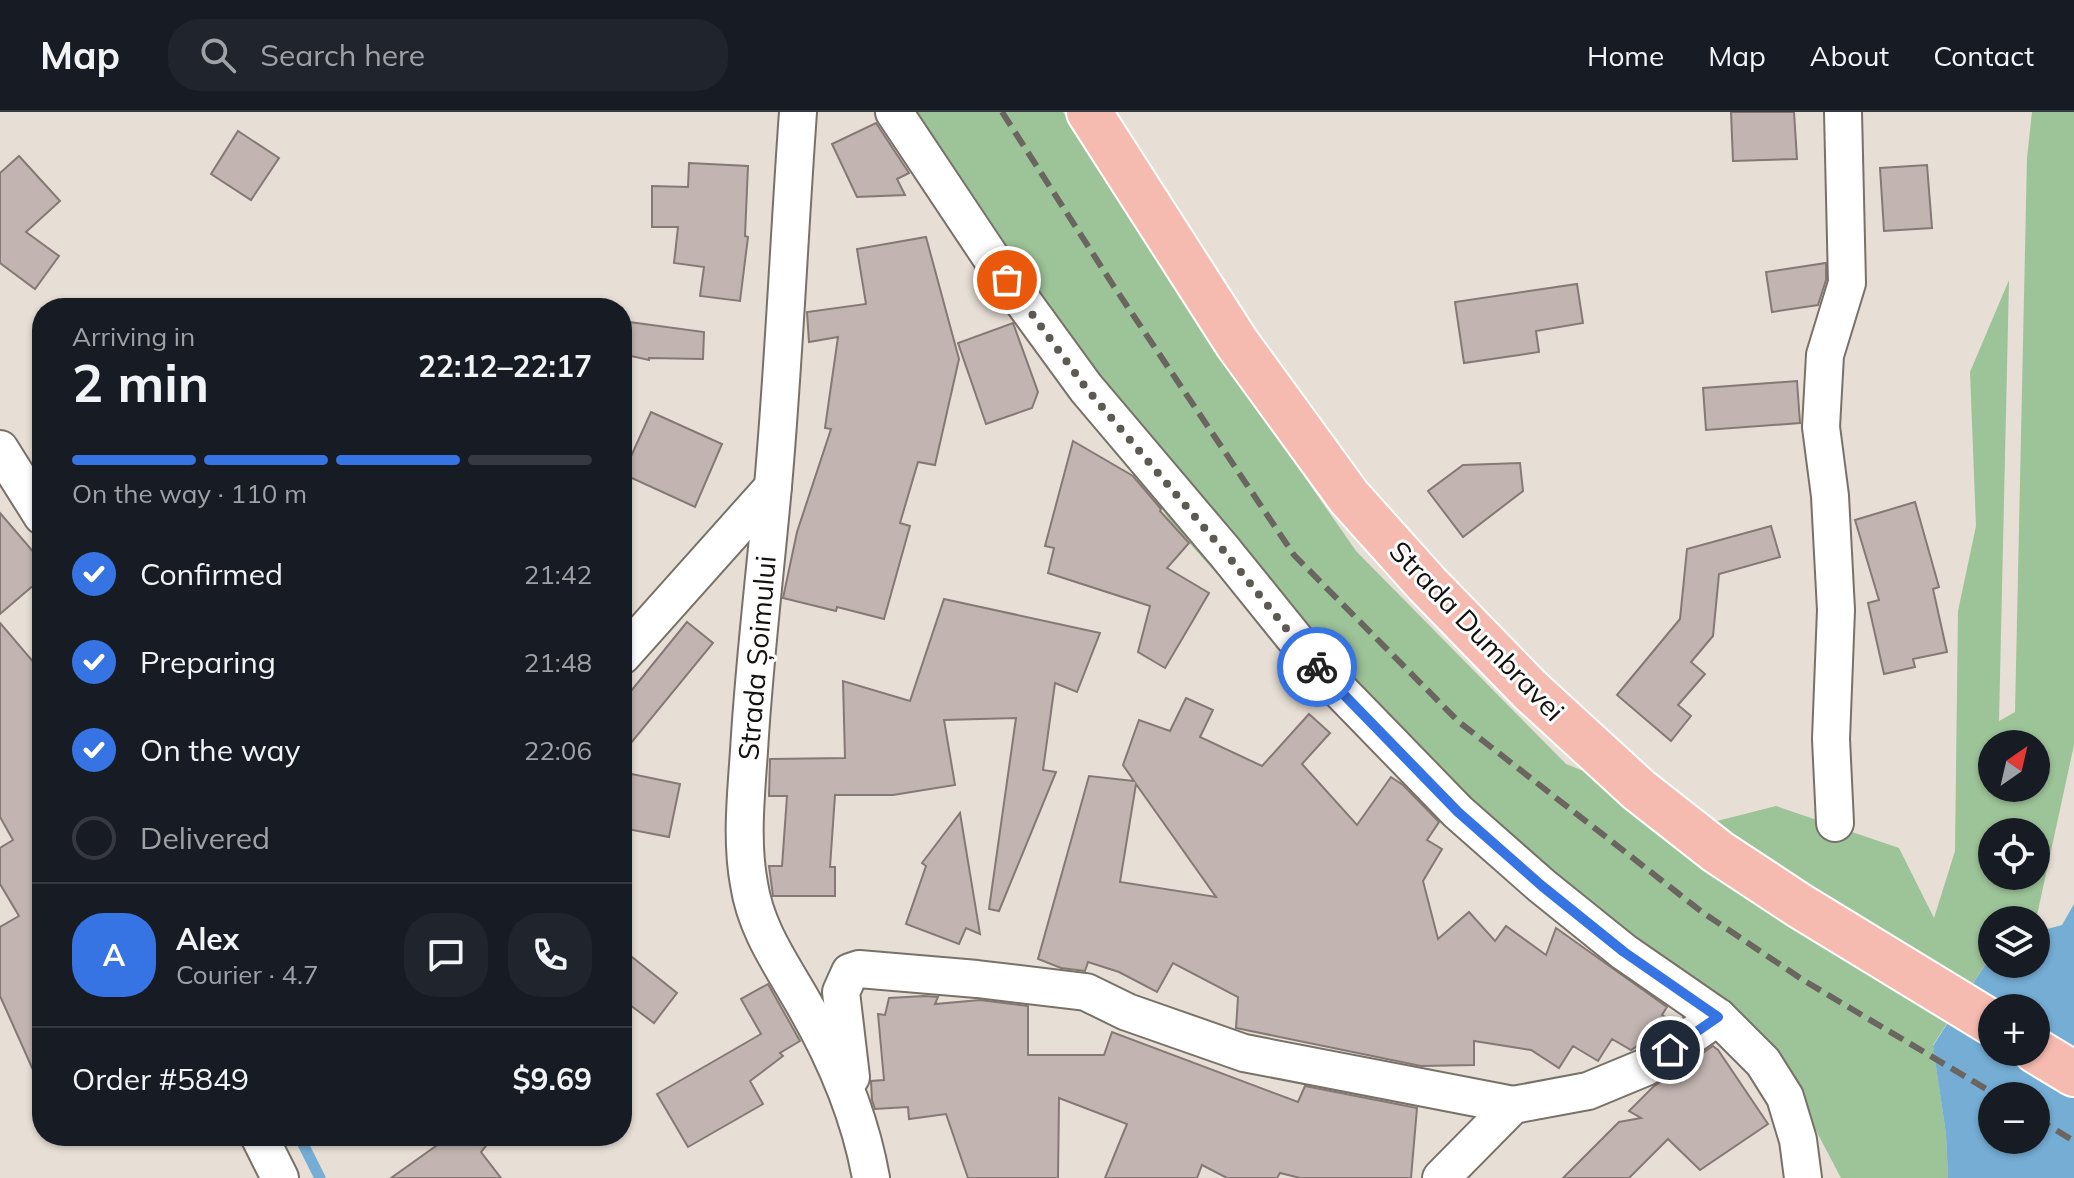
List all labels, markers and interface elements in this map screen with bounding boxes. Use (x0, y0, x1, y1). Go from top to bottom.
search box (168, 19, 728, 91)
text: Map (40, 31, 120, 79)
icon: search (196, 33, 240, 77)
text: Search here (260, 36, 425, 74)
text: Home (1587, 38, 1664, 73)
text: Map (1708, 38, 1766, 73)
text: About (1810, 38, 1889, 73)
text: Contact (1933, 38, 2034, 73)
pin (973, 246, 1041, 314)
icon: bag (985, 258, 1029, 302)
text: Arriving in (72, 320, 195, 353)
text: 22:12–22:17 (418, 347, 592, 385)
text: 2 min (72, 350, 209, 415)
text: On the way · 110 m (72, 477, 307, 510)
street label: Strada Dumbravei (1383, 533, 1572, 728)
icon: check (72, 552, 116, 596)
street label: Strada Șoimului (730, 554, 784, 762)
text: Confirmed (140, 555, 283, 593)
text: 21:42 (524, 558, 592, 591)
courier (1277, 627, 1357, 707)
icon: check (72, 640, 116, 684)
text: Preparing (140, 643, 276, 681)
icon: bike (1295, 645, 1339, 689)
text: 21:48 (524, 646, 592, 679)
icon: check (72, 728, 116, 772)
north arrow (1978, 730, 2050, 802)
map controls (1978, 730, 2050, 1154)
text: On the way (140, 731, 300, 769)
text: 22:06 (524, 734, 592, 767)
button: locate (1978, 818, 2050, 890)
text: Delivered (140, 819, 270, 857)
button: layers (1978, 906, 2050, 978)
button: chat (404, 913, 488, 997)
button: phone (508, 913, 592, 997)
text: Alex (176, 920, 239, 958)
text: A (103, 936, 125, 974)
text: Courier · 4.7 (176, 958, 319, 991)
button: + (1978, 994, 2050, 1066)
pin (1636, 1016, 1704, 1084)
icon: home (1648, 1028, 1692, 1072)
text: Order #5849 (72, 1060, 249, 1098)
text: $9.69 (513, 1060, 592, 1098)
button: − (1978, 1082, 2050, 1154)

